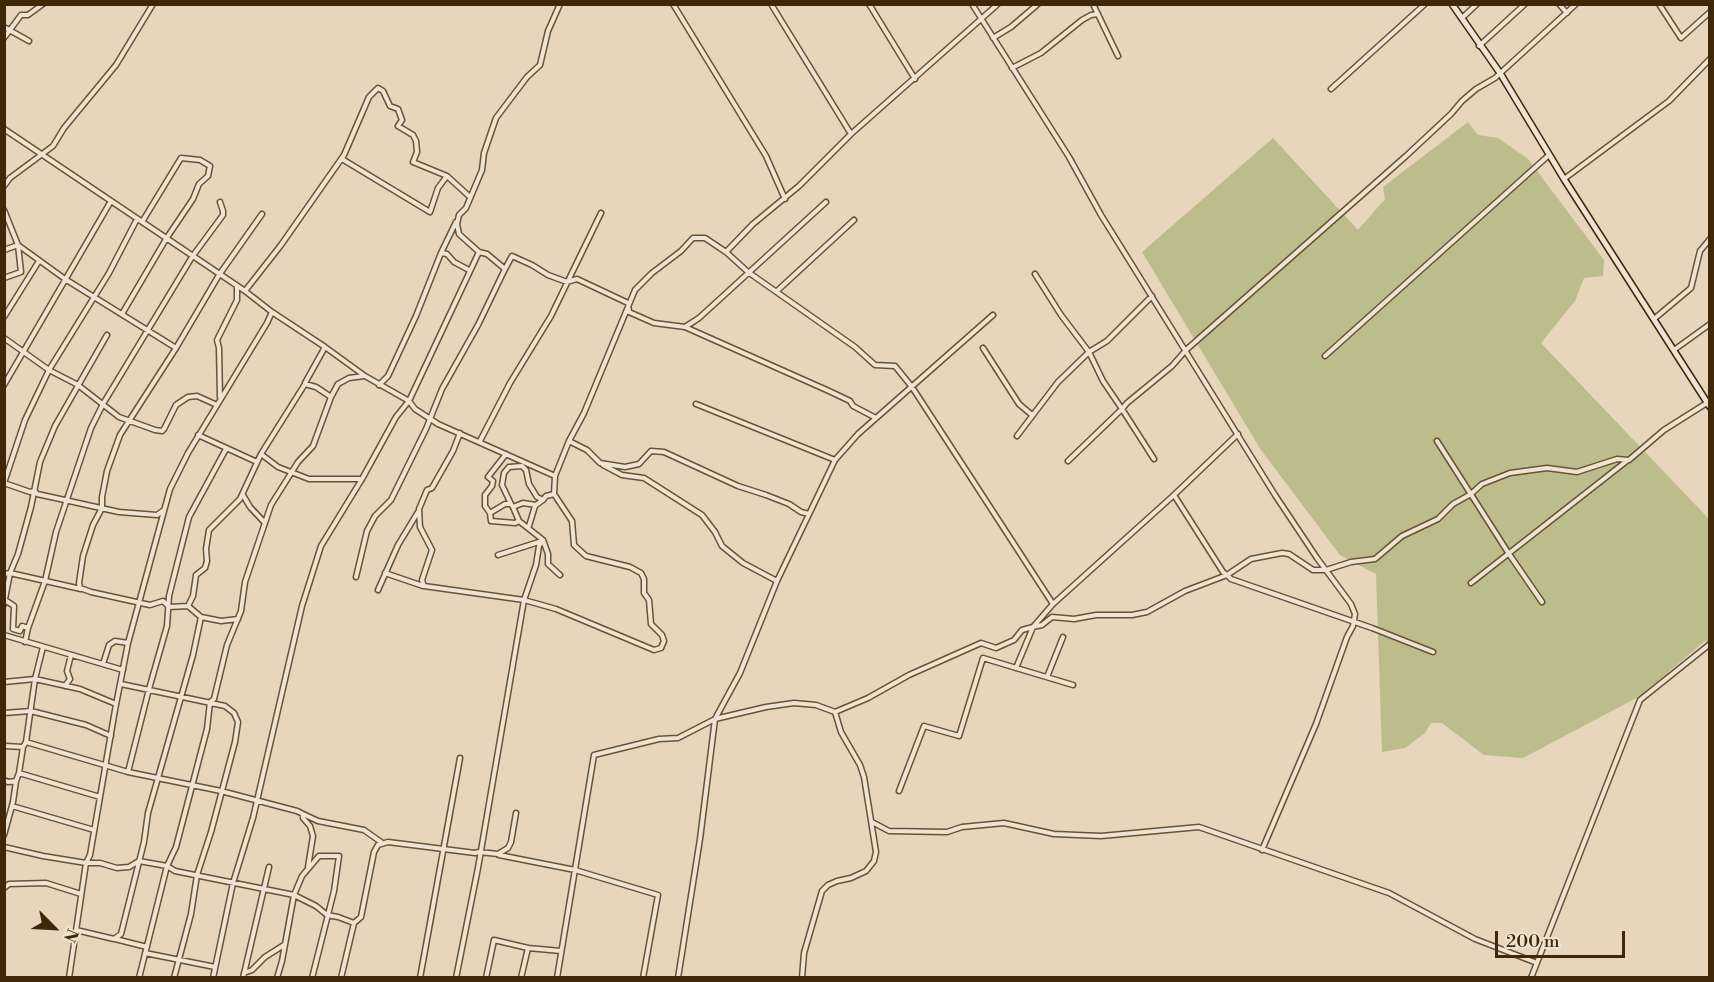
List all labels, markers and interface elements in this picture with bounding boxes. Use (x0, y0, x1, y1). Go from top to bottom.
north arrow (24, 898, 84, 958)
scale bar (1498, 919, 1628, 957)
text: N (59, 925, 82, 945)
text: 200 m (1506, 930, 1560, 953)

